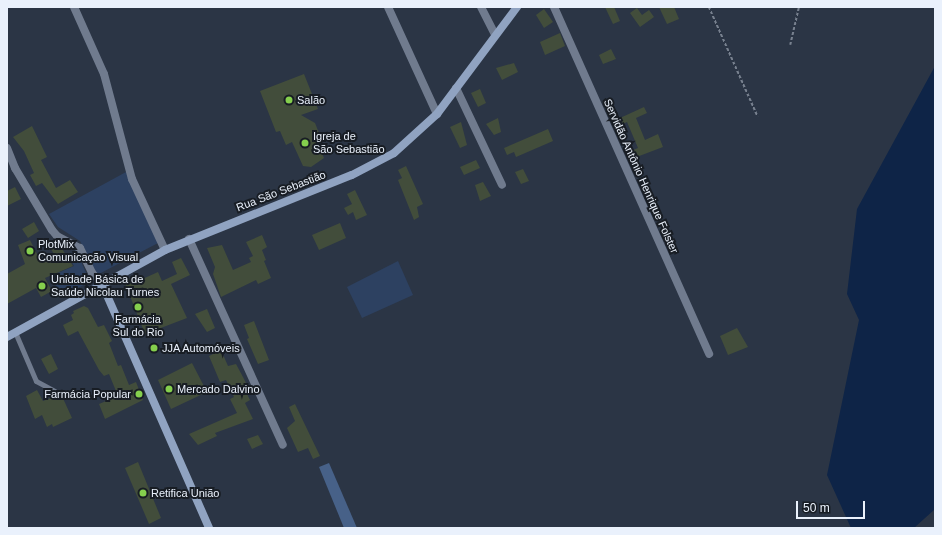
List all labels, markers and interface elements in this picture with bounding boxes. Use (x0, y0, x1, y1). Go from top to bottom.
place label: Salão (297, 93, 325, 107)
marker: Salão (284, 95, 294, 105)
street label: Servidão Antônio Henrique Folster (601, 97, 681, 255)
place label: Igreja de São Sebastião (313, 130, 385, 156)
marker: Igreja de São Sebastião (300, 138, 310, 148)
street label: Rua São Sebastião (234, 168, 328, 214)
place label: PlotMix Comunicação Visual (38, 238, 138, 264)
marker: PlotMix Comunicação Visual (25, 246, 35, 256)
place label: Unidade Básica de Saúde Nicolau Turnes (51, 273, 159, 299)
marker: Unidade Básica de Saúde Nicolau Turnes (36, 280, 48, 292)
marker: Farmácia Sul do Rio (133, 302, 143, 312)
place label: Farmácia Sul do Rio (113, 313, 163, 339)
place label: JJA Automóveis (162, 341, 241, 355)
marker: JJA Automóveis (149, 343, 159, 353)
place label: Mercado Dalvino (177, 382, 260, 396)
marker: Mercado Dalvino (164, 384, 174, 394)
place label: Farmácia Popular (44, 387, 131, 401)
marker: Farmácia Popular (134, 389, 144, 399)
place label: Retifica União (151, 486, 219, 500)
marker: Retifica União (138, 488, 148, 498)
scale bar (798, 493, 867, 519)
text: 50 m (803, 501, 830, 515)

